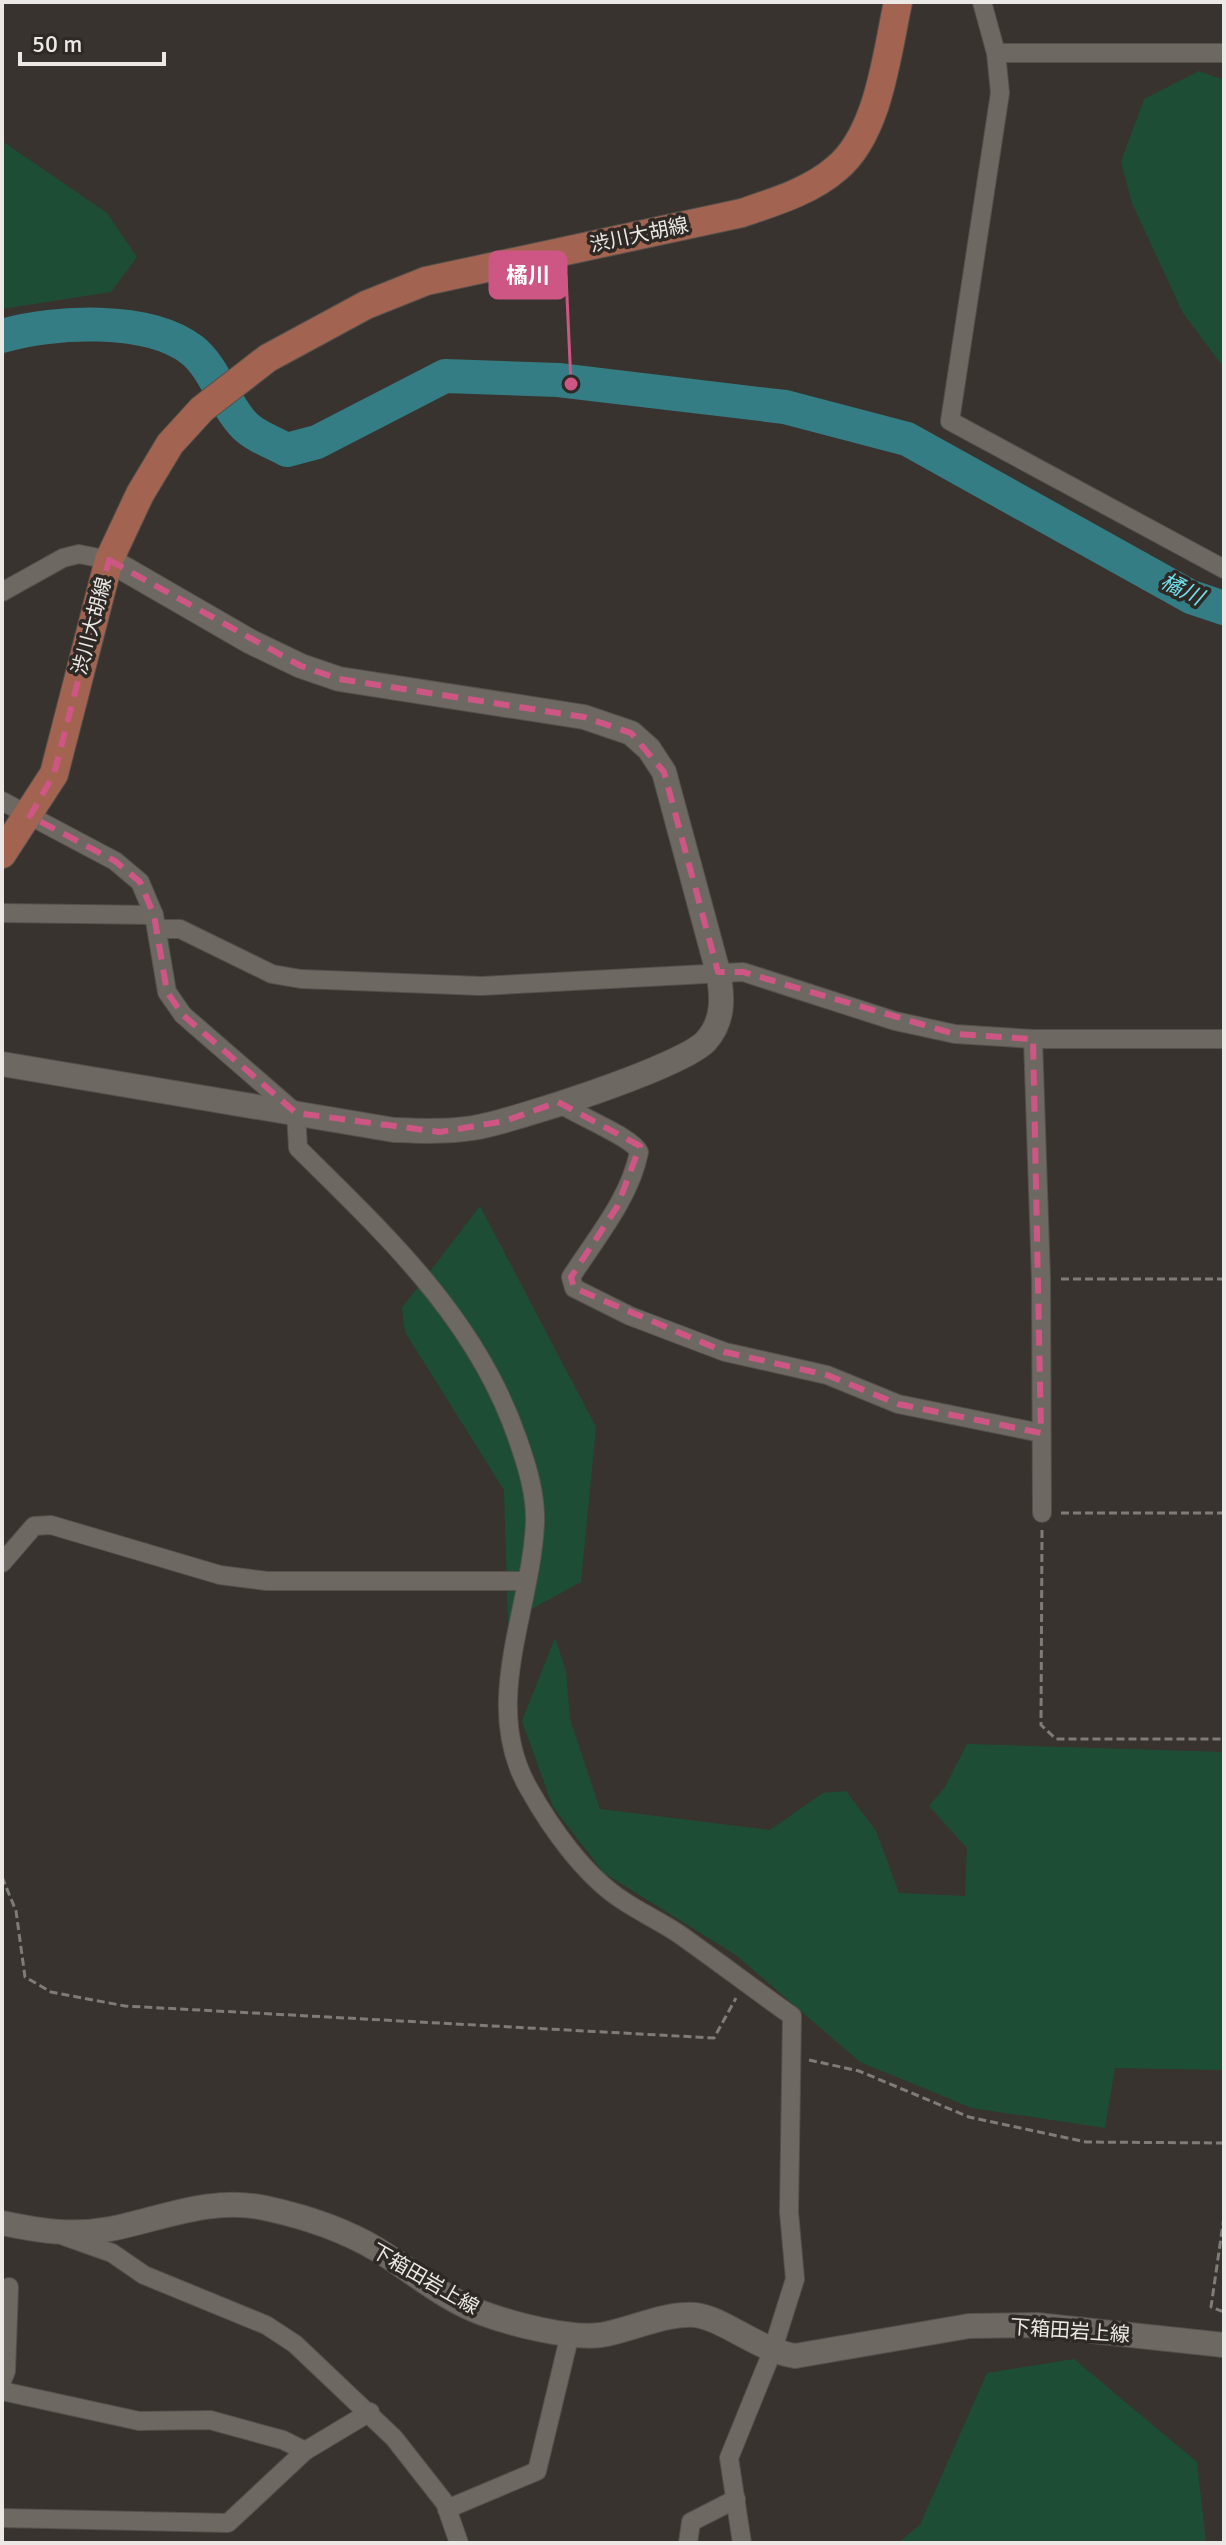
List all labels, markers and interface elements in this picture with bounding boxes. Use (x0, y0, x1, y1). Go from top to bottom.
scale bar (20, 16, 164, 66)
text: 50 m (32, 29, 82, 59)
street label: 渋川大胡線 (587, 212, 691, 258)
callout: 橘川 (490, 252, 566, 298)
text: 橘川 (506, 262, 550, 289)
water label: 橘川 (1156, 567, 1209, 612)
street label: 渋川大胡線 (67, 574, 117, 678)
street label: 下箱田岩上線 (367, 2238, 483, 2320)
street label: 下箱田岩上線 (1009, 2314, 1131, 2348)

